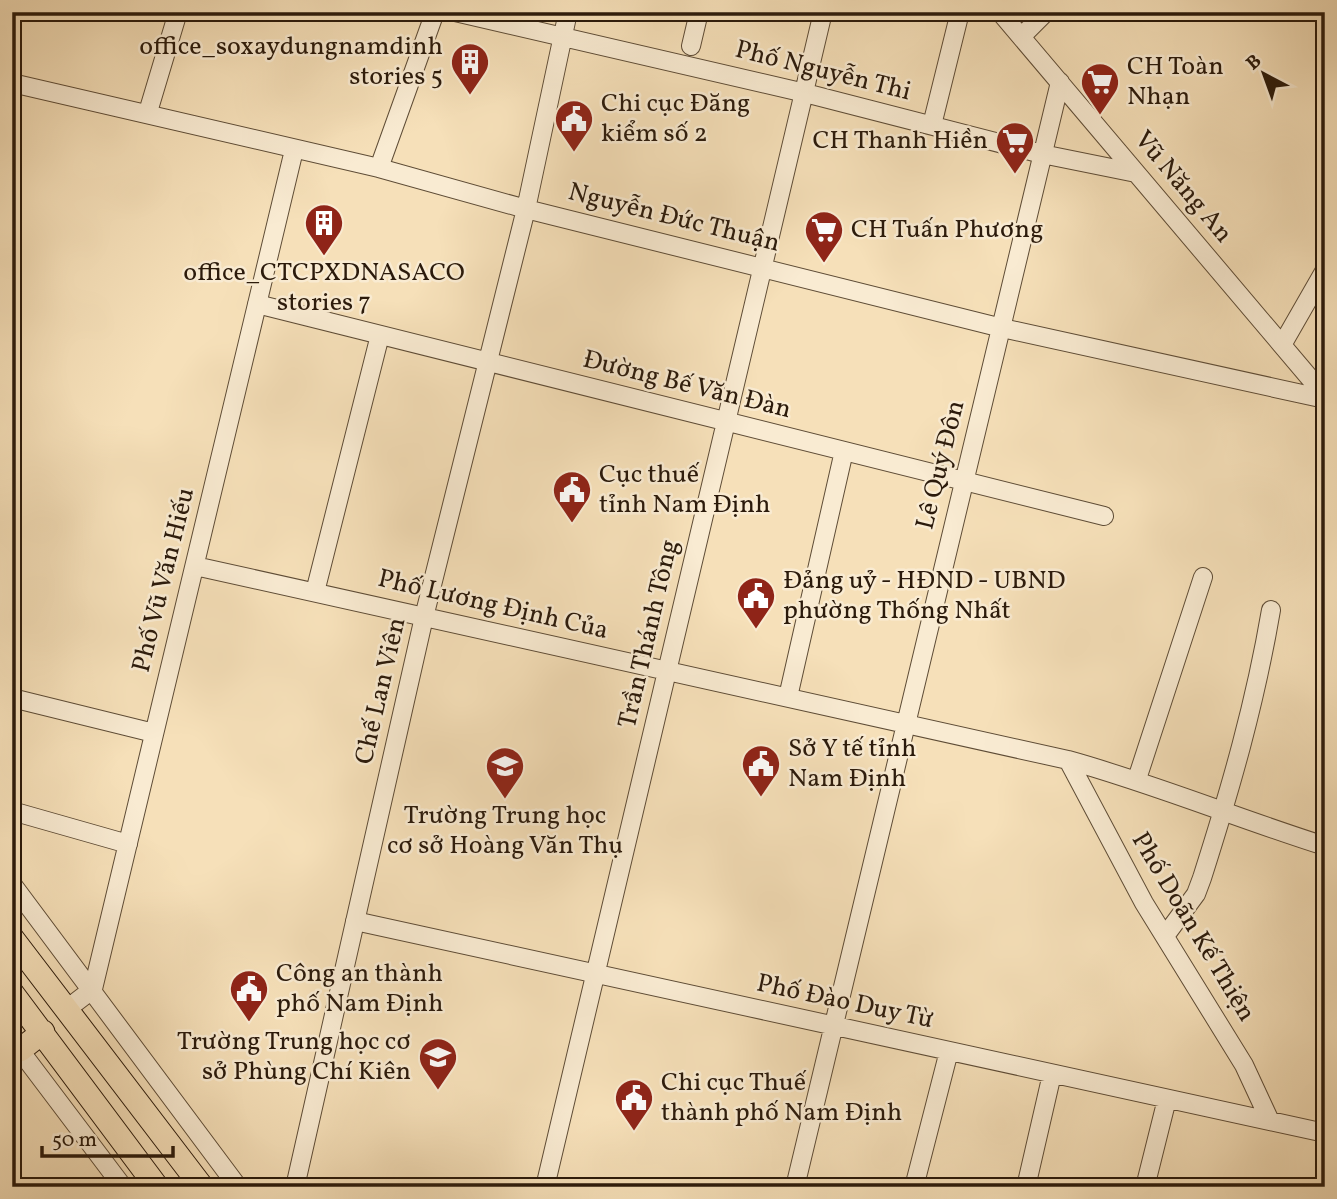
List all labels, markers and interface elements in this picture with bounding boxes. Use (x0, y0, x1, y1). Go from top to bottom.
place label: office_soxaydungnamdinh stories 5 (139, 29, 443, 95)
street label: Phố Nguyễn Thi (731, 32, 915, 110)
north arrow (1228, 38, 1298, 108)
building icon: office_soxaydungnamdinh stories 5 (449, 41, 491, 96)
place label: CH Toàn Nhạn (1127, 49, 1224, 115)
text: B (1241, 49, 1267, 77)
supermarket icon: CH Toàn Nhạn (1079, 61, 1121, 116)
place label: Chi cục Đăng kiểm số 2 (601, 86, 750, 152)
public building icon: Chi cục Đăng kiểm số 2 (553, 98, 595, 153)
supermarket icon: CH Thanh Hiền (994, 120, 1036, 175)
place label: CH Thanh Hiền (812, 123, 988, 159)
street label: Vũ Năng An (1125, 123, 1241, 251)
street label: Nguyễn Đức Thuận (564, 174, 784, 262)
building icon: office_CTCPXDNASACO stories 7 (303, 202, 345, 257)
supermarket icon: CH Tuấn Phương (803, 209, 845, 264)
place label: CH Tuấn Phương (851, 212, 1043, 248)
place label: office_CTCPXDNASACO stories 7 (183, 255, 465, 321)
street label: Đường Bế Văn Đàn (579, 342, 795, 428)
street label: Lê Quý Đôn (908, 397, 974, 533)
place label: Cục thuế tỉnh Nam Định (599, 457, 770, 523)
public building icon: Cục thuế tỉnh Nam Định (551, 469, 593, 524)
street label: Phố Vũ Văn Hiếu (124, 484, 204, 676)
street label: Trần Thánh Tông (610, 536, 688, 732)
street label: Phố Lương Định Của (374, 561, 612, 649)
place label: Đảng uỷ - HĐND - UBND phường Thống Nhất (783, 563, 1065, 629)
public building icon: Đảng uỷ - HĐND - UBND phường Thống Nhất (735, 575, 777, 630)
street label: Chế Lan Viên (347, 614, 415, 768)
place label: Sở Y tế tỉnh Nam Định (788, 731, 917, 797)
public building icon: Sở Y tế tỉnh Nam Định (740, 743, 782, 798)
school or university icon: Trường Trung học cơ sở Hoàng Văn Thụ (484, 745, 526, 800)
place label: Trường Trung học cơ sở Hoàng Văn Thụ (387, 798, 623, 864)
street label: Phố Doãn Kế Thiện (1122, 825, 1264, 1029)
place label: Công an thành phố Nam Định (276, 956, 443, 1022)
street label: Phố Đào Duy Từ (753, 966, 937, 1038)
public building icon: Công an thành phố Nam Định (228, 968, 270, 1023)
place label: Trường Trung học cơ sở Phùng Chí Kiên (177, 1024, 411, 1090)
school or university icon: Trường Trung học cơ sở Phùng Chí Kiên (417, 1036, 459, 1091)
place label: Chi cục Thuế thành phố Nam Định (661, 1065, 902, 1131)
public building icon: Chi cục Thuế thành phố Nam Định (613, 1077, 655, 1132)
scale bar (42, 1115, 173, 1159)
text: 50 m (52, 1126, 97, 1155)

